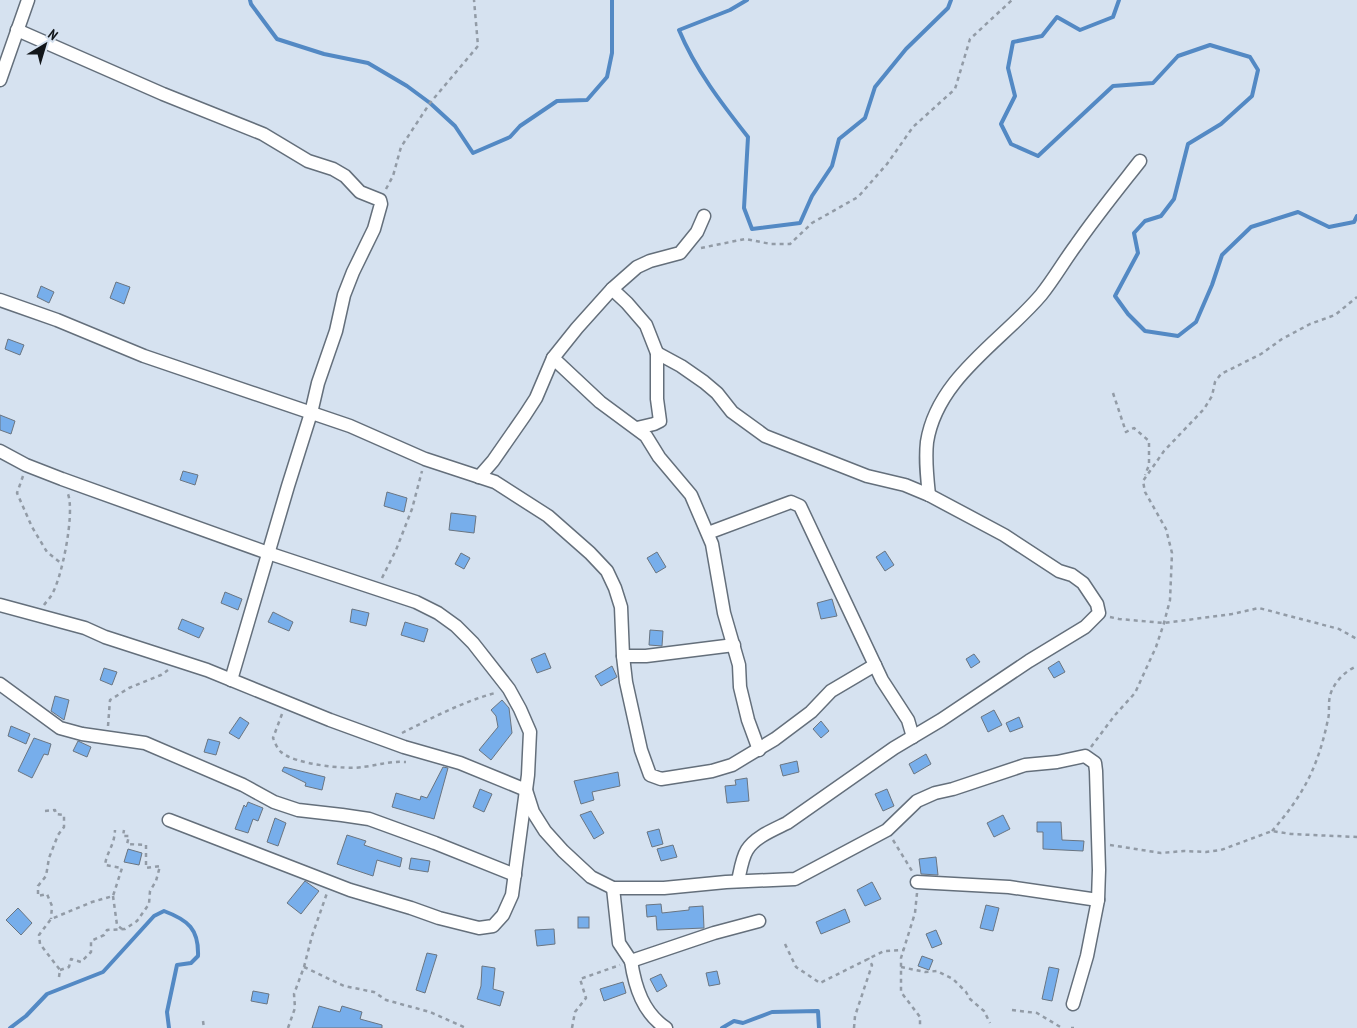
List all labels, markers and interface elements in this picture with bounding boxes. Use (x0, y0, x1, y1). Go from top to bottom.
north arrow (20, 20, 70, 70)
text: N (44, 25, 62, 44)

